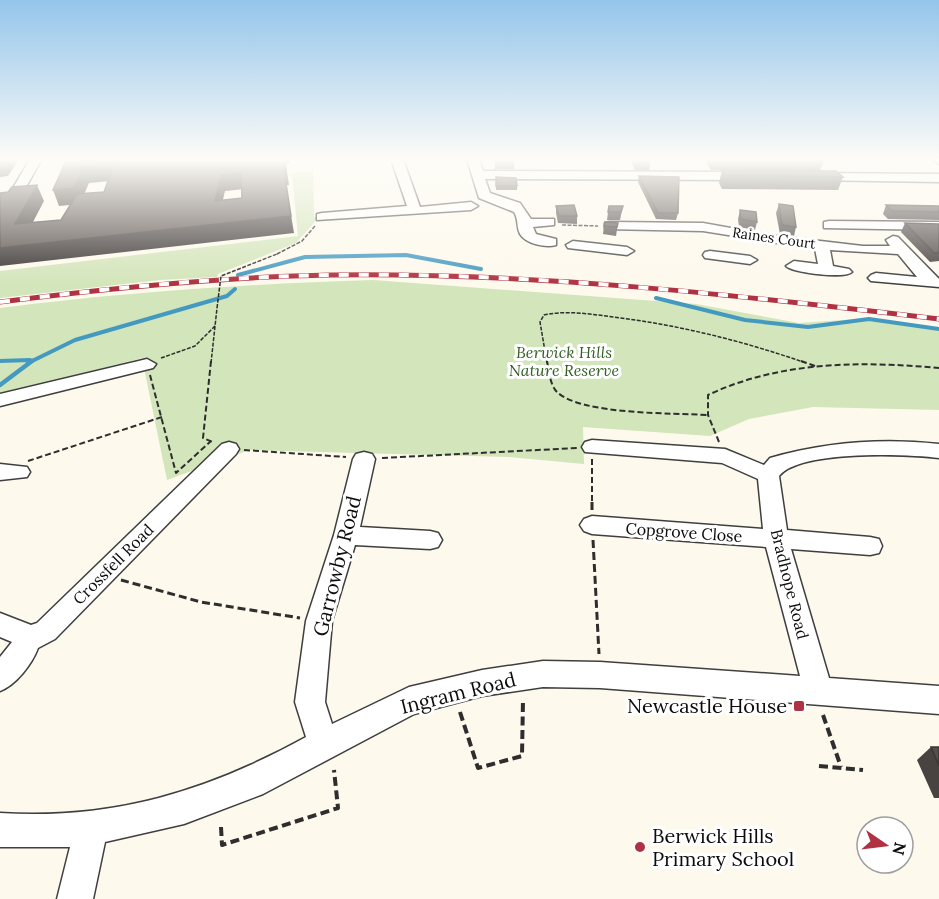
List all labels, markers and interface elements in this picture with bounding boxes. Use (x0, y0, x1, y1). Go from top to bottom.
street label: Raines Court (731, 223, 817, 253)
park label: Berwick Hills Nature Reserve (509, 342, 620, 380)
street label: Garrowby Road (307, 493, 366, 639)
street label: Copgrove Close (625, 518, 743, 546)
street label: Crossfell Road (68, 519, 158, 609)
street label: Bradhope Road (767, 527, 813, 642)
street label: Ingram Road (398, 666, 518, 719)
place label: Newcastle House (627, 693, 787, 718)
marker: Newcastle House (792, 699, 806, 713)
north arrow (855, 815, 915, 875)
place label: Berwick Hills Primary School (652, 823, 794, 871)
marker: Berwick Hills Primary School (633, 840, 647, 854)
text: N (888, 840, 911, 857)

